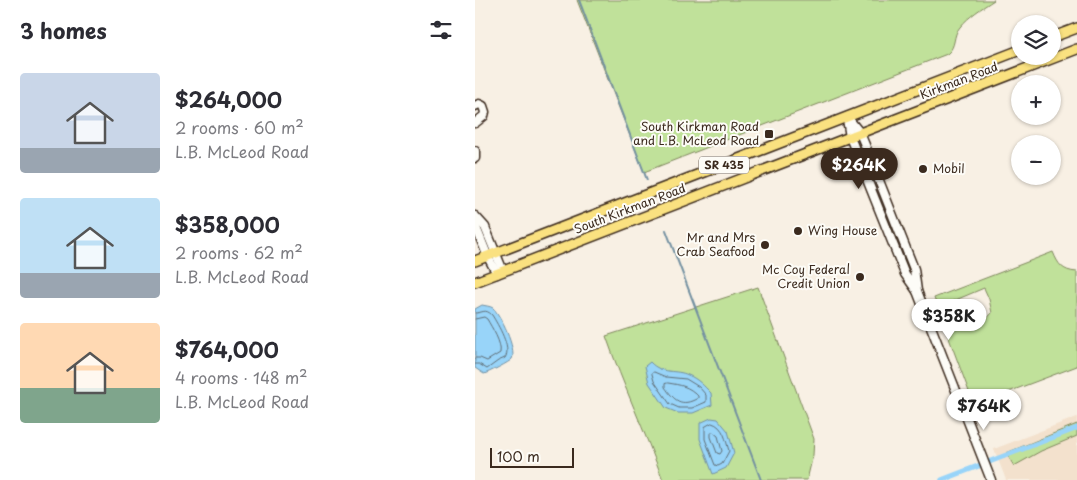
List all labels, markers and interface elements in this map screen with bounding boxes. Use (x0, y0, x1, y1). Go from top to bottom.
text: 3 homes (20, 14, 107, 46)
map controls (1011, 15, 1061, 185)
button: layers (1011, 15, 1061, 65)
icon: filters (427, 16, 455, 44)
street label: Kirkman Road (917, 57, 1000, 103)
button: + (1011, 75, 1061, 125)
text: $264,000 (175, 83, 282, 115)
icon: home (60, 93, 120, 153)
text: 2 rooms · 60 m² (175, 115, 304, 139)
place label: South Kirkman Road and L.B. McLeod Road (633, 117, 759, 149)
marker: South Kirkman Road and L.B. McLeod Road (763, 128, 775, 140)
button: − (1011, 135, 1061, 185)
text: L.B. McLeod Road (175, 139, 309, 163)
pin: $264K (824, 148, 894, 190)
text: $264K (832, 152, 886, 176)
road number: SR 435 (699, 156, 749, 174)
place label: Mobil (933, 159, 965, 177)
marker: Mobil (917, 163, 929, 175)
street label: South Kirkman Road (571, 178, 688, 238)
text: $358,000 (175, 208, 280, 240)
icon: home (60, 218, 120, 278)
place label: Wing House (808, 221, 878, 239)
marker: Wing House (792, 225, 804, 237)
place label: Mr and Mrs Crab Seafood (677, 228, 755, 260)
marker: Mr and Mrs Crab Seafood (759, 239, 771, 251)
text: 2 rooms · 62 m² (175, 240, 303, 264)
place label: Mc Coy Federal Credit Union (762, 260, 850, 292)
text: L.B. McLeod Road (175, 264, 309, 288)
marker: Mc Coy Federal Credit Union (854, 271, 866, 283)
pin: $358K (914, 298, 984, 341)
text: $358K (923, 303, 976, 327)
text: $764,000 (175, 333, 279, 365)
icon: home (60, 343, 120, 403)
text: 4 rooms · 148 m² (175, 365, 308, 389)
pin: $764K (949, 388, 1019, 431)
text: L.B. McLeod Road (175, 389, 309, 413)
text: $764K (957, 393, 1011, 417)
scale bar (490, 445, 574, 468)
text: 100 m (497, 446, 540, 467)

